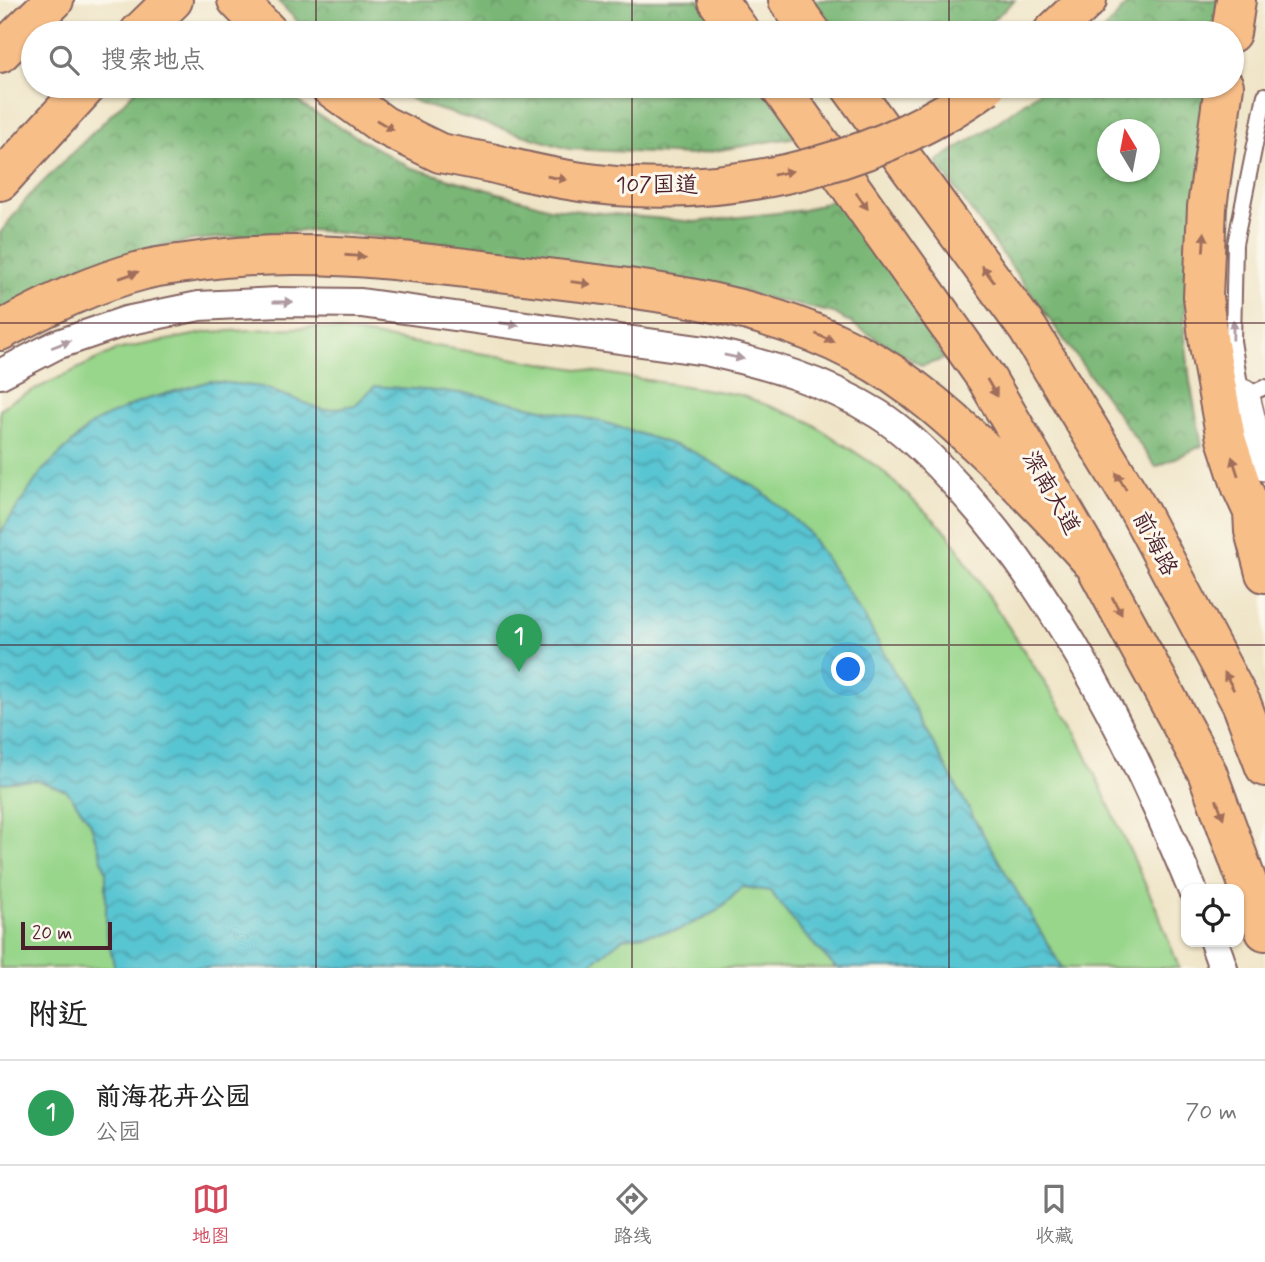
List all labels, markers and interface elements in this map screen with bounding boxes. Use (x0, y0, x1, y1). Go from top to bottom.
search box (21, 21, 1244, 98)
icon: search (45, 41, 83, 79)
text: 搜索地点 (101, 44, 205, 78)
one-way arrow (375, 119, 394, 131)
north arrow (1097, 119, 1160, 182)
one-way arrow (772, 167, 794, 178)
street label: 107国道 (616, 171, 698, 201)
one-way arrow (546, 173, 568, 184)
one-way arrow (855, 192, 869, 210)
one-way arrow (1199, 231, 1210, 253)
one-way arrow (344, 251, 366, 262)
one-way arrow (981, 265, 995, 283)
one-way arrow (119, 269, 140, 280)
one-way arrow (570, 277, 592, 288)
one-way arrow (272, 296, 294, 308)
one-way arrow (498, 318, 520, 329)
one-way arrow (1227, 318, 1239, 340)
one-way arrow (815, 333, 836, 344)
one-way arrow (51, 339, 72, 350)
one-way arrow (723, 351, 745, 362)
one-way arrow (985, 378, 998, 397)
street label: 深南大道 (1014, 446, 1086, 540)
one-way arrow (1229, 456, 1239, 477)
one-way arrow (1115, 472, 1127, 491)
street label: 前海路 (1125, 506, 1184, 581)
one-way arrow (1111, 596, 1123, 616)
pin: 1 (496, 614, 542, 672)
your location (831, 652, 865, 686)
one-way arrow (1223, 671, 1235, 691)
one-way arrow (1215, 798, 1226, 819)
map controls (1181, 884, 1244, 947)
button: locate (1181, 884, 1244, 947)
scale bar (21, 919, 112, 951)
text: 20 m (32, 921, 72, 946)
text: 附近 (28, 996, 88, 1035)
text: 前海花卉公园 (95, 1081, 251, 1115)
text: 1 (46, 1098, 56, 1128)
text: 70 m (1185, 1098, 1237, 1128)
text: 公园 (95, 1118, 141, 1148)
tab: 地图 (192, 1180, 230, 1249)
tab: 路线 (613, 1180, 651, 1249)
tab: 收藏 (1035, 1180, 1073, 1249)

